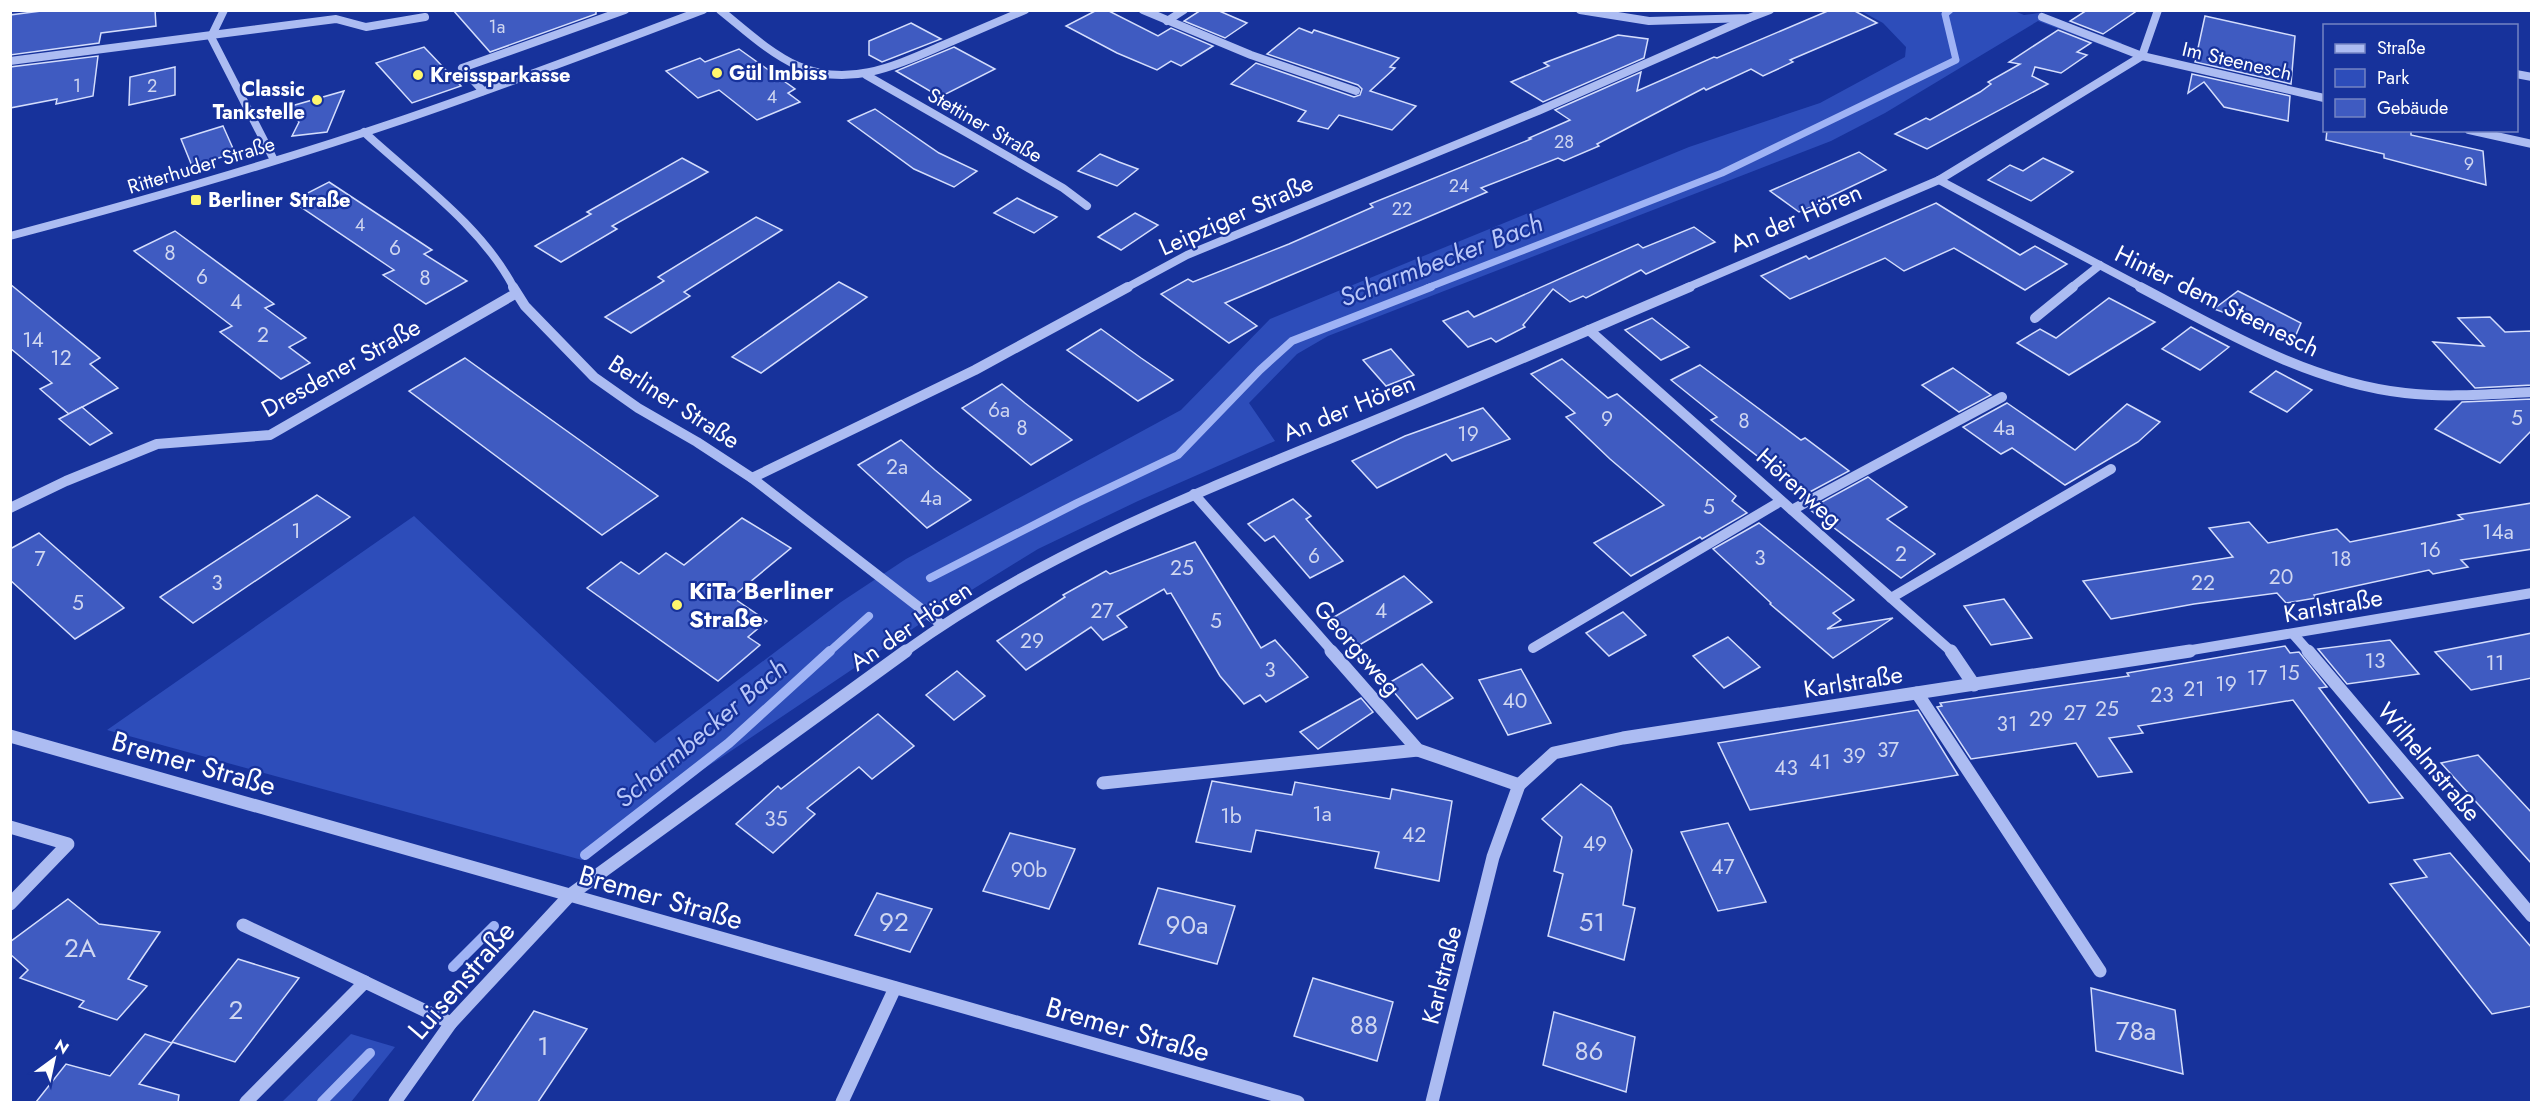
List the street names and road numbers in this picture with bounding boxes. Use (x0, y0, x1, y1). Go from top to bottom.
street label: Im Steenesch (2179, 35, 2295, 88)
street label: Stettiner Straße (922, 81, 1048, 170)
street label: Ritterhuder Straße (124, 129, 278, 202)
street label: Leipziger Straße (1153, 165, 1319, 264)
street label: An der Hören (1724, 174, 1867, 261)
street label: Hinter dem Steenesch (2109, 236, 2325, 365)
street label: Dresdener Straße (255, 309, 427, 426)
street label: Berliner Straße (602, 346, 747, 457)
street label: An der Hören (1277, 365, 1420, 450)
street label: Hörenweg (1749, 439, 1850, 536)
street label: An der Hören (843, 572, 979, 679)
street label: Karlstraße (2281, 580, 2385, 631)
street label: Georgsweg (1306, 592, 1409, 703)
street label: Karlstraße (1801, 656, 1905, 707)
street label: Wilhelmstraße (2369, 695, 2490, 829)
street label: Bremer Straße (107, 721, 281, 806)
street label: Bremer Straße (574, 855, 748, 940)
street label: Luisenstraße (398, 912, 525, 1049)
street label: Karlstraße (1412, 922, 1471, 1028)
street label: Bremer Straße (1041, 987, 1215, 1072)

